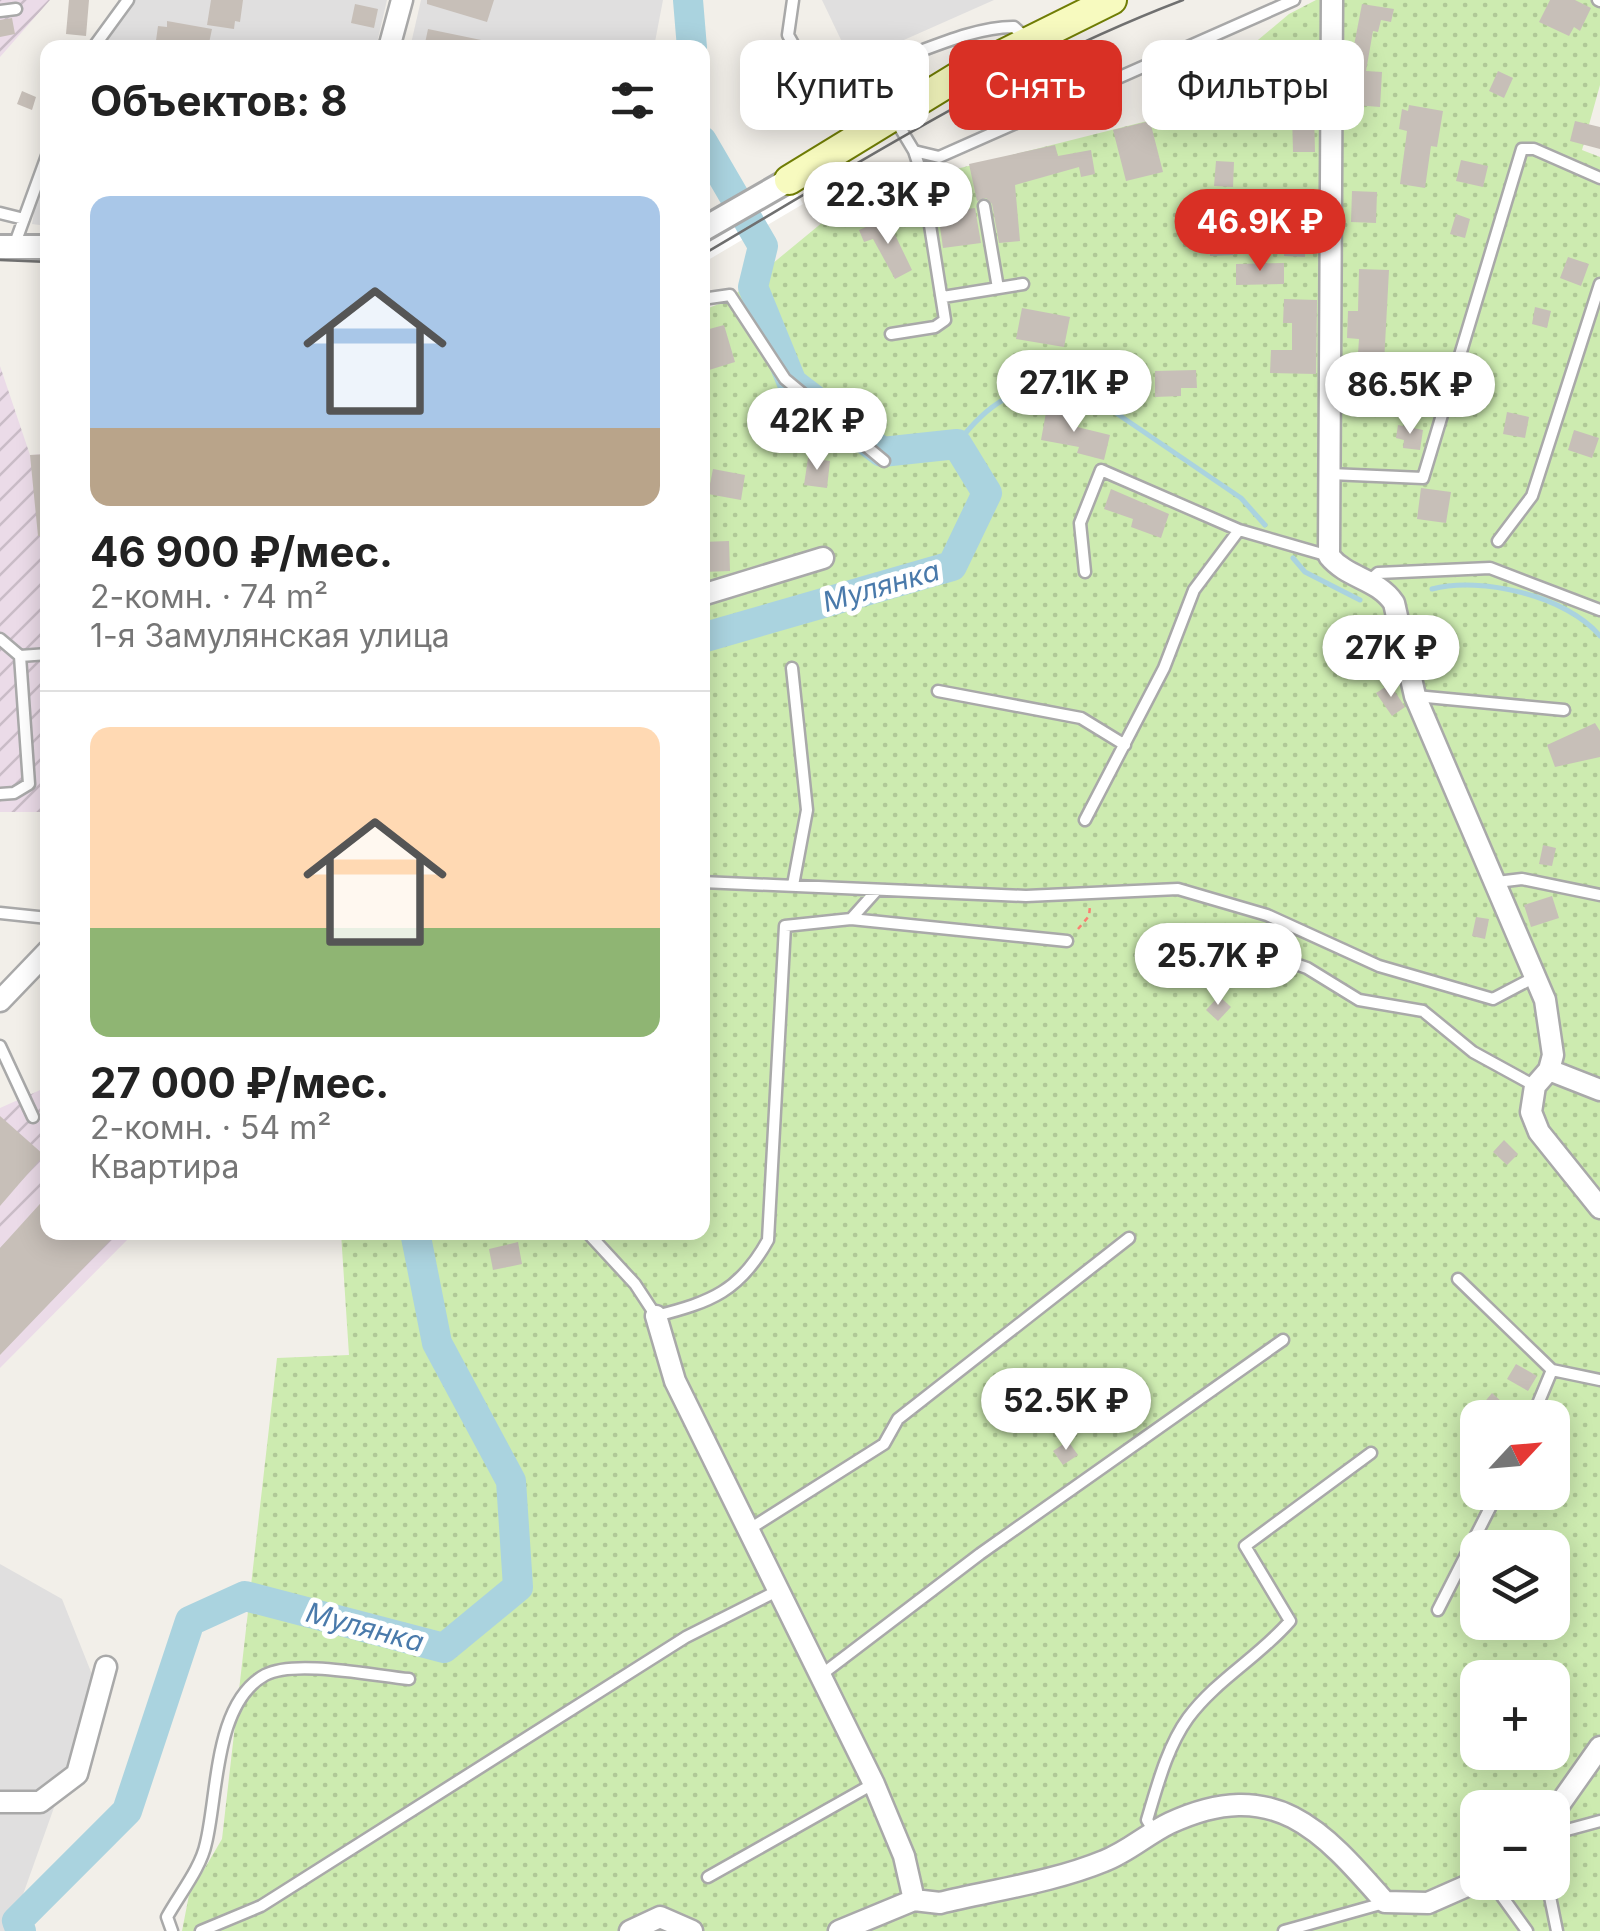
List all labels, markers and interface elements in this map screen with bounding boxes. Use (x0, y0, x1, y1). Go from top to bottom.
chip: Купить (740, 40, 929, 130)
chip: Снять (949, 40, 1122, 130)
chip: Фильтры (1142, 40, 1364, 130)
icon: filters (605, 73, 660, 128)
text: Объектов: 8 (90, 75, 348, 126)
pin: 22.3K ₽ (796, 162, 980, 247)
text: 22.3K ₽ (825, 175, 951, 214)
pin: 46.9K ₽ (1168, 189, 1352, 274)
text: 46.9K ₽ (1197, 202, 1323, 241)
icon: home (285, 261, 465, 441)
pin: 27.1K ₽ (982, 350, 1166, 435)
pin: 86.5K ₽ (1318, 352, 1502, 437)
text: 27.1K ₽ (1019, 363, 1129, 402)
text: 86.5K ₽ (1347, 365, 1473, 404)
pin: 42K ₽ (747, 388, 887, 473)
text: 42K ₽ (769, 401, 865, 440)
text: 46 900 ₽/мес. (90, 526, 393, 577)
water label: Мулянка (818, 553, 944, 619)
text: 2-комн. · 74 m² (90, 577, 328, 616)
pin: 27K ₽ (1321, 615, 1461, 700)
text: 1-я Замулянская улица (90, 616, 450, 655)
text: 27K ₽ (1344, 628, 1438, 667)
icon: home (285, 792, 465, 972)
pin: 25.7K ₽ (1126, 923, 1310, 1008)
text: 25.7K ₽ (1157, 936, 1279, 975)
text: 27 000 ₽/мес. (90, 1057, 389, 1108)
text: 2-комн. · 54 m² (90, 1108, 331, 1147)
text: Квартира (90, 1147, 239, 1186)
pin: 52.5K ₽ (974, 1368, 1158, 1453)
text: 52.5K ₽ (1003, 1381, 1129, 1420)
north arrow (1460, 1400, 1570, 1510)
map controls (1460, 1400, 1570, 1900)
button: layers (1460, 1530, 1570, 1640)
water label: Мулянка (302, 1595, 428, 1659)
button: + (1460, 1660, 1570, 1770)
button: − (1460, 1790, 1570, 1900)

